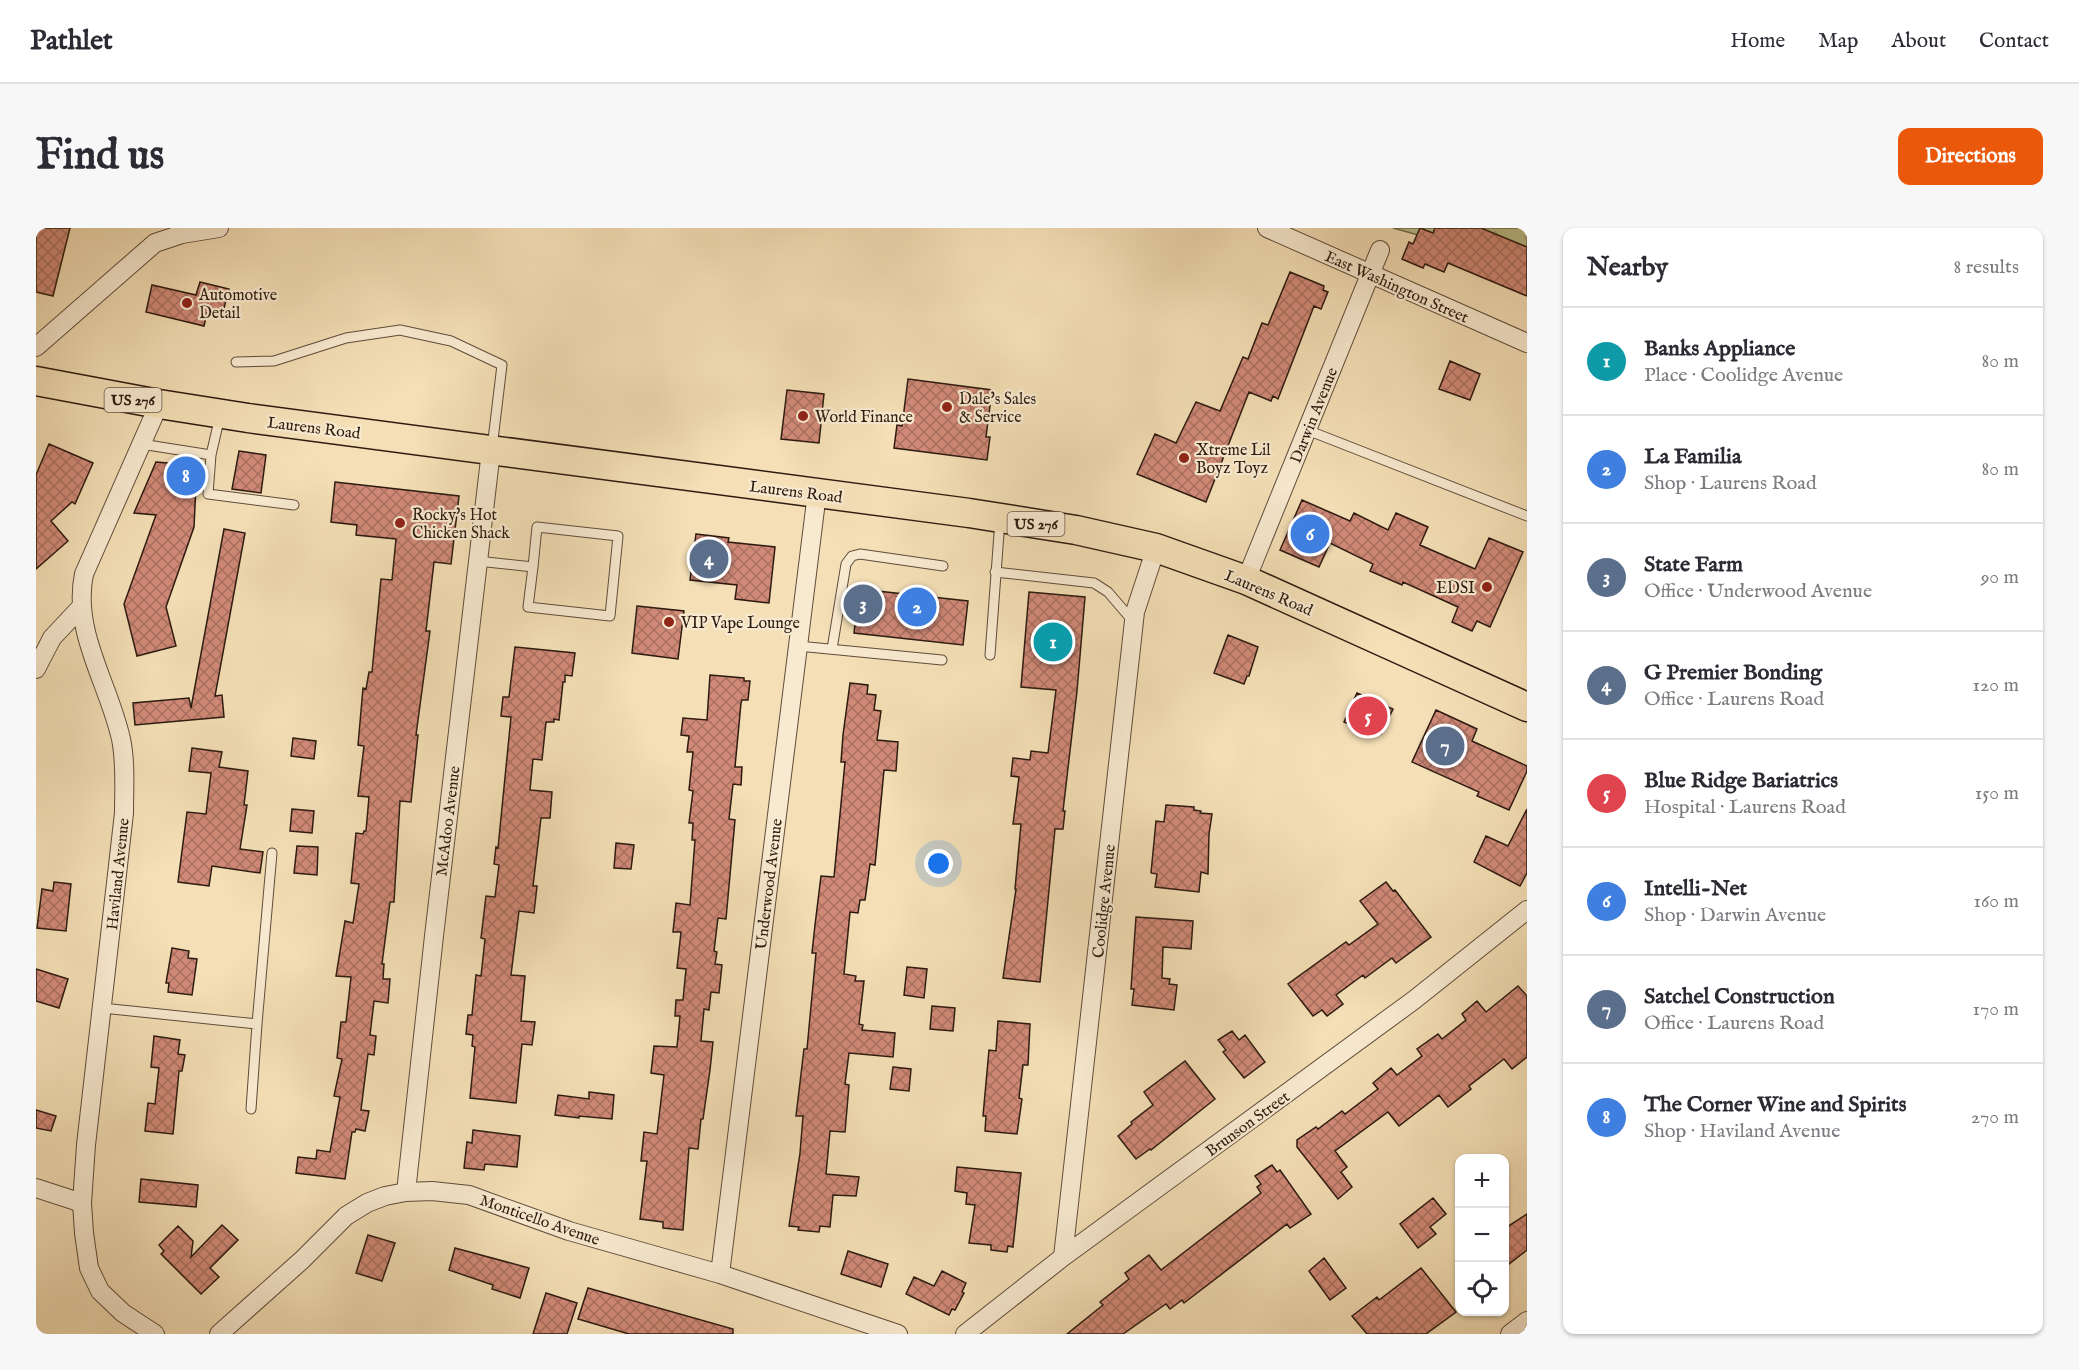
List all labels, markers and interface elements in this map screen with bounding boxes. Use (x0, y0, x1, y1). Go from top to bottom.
text: Pathlet (30, 24, 113, 59)
text: Home (1730, 28, 1785, 55)
text: Map (1818, 28, 1858, 55)
text: About (1891, 28, 1946, 55)
text: Contact (1979, 28, 2049, 55)
button: Directions (1898, 128, 2043, 185)
text: Find us (36, 130, 164, 183)
street label: East Washington Street (1321, 247, 1472, 329)
text: Nearby (1587, 251, 1668, 284)
text: 8 results (1953, 255, 2019, 280)
place label: Automotive Detail (198, 286, 277, 324)
marker: Automotive Detail (180, 296, 194, 310)
text: Banks Appliance (1644, 335, 1795, 363)
text: 1 (1603, 349, 1610, 374)
text: 80 m (1982, 349, 2019, 374)
text: Place · Coolidge Avenue (1644, 363, 1843, 388)
street label: Darwin Avenue (1287, 365, 1343, 466)
road number: US 276 (104, 388, 162, 412)
place label: Dale's Sales & Service (959, 390, 1037, 428)
marker: Dale's Sales & Service (940, 400, 954, 414)
place label: World Finance (815, 408, 913, 428)
marker: World Finance (796, 409, 810, 423)
street label: Laurens Road (266, 413, 362, 445)
place label: Xtreme Lil Boyz Toyz (1196, 441, 1271, 479)
text: La Familia (1644, 443, 1741, 471)
marker: Xtreme Lil Boyz Toyz (1177, 451, 1191, 465)
pin: 8 (166, 454, 206, 498)
text: 2 (1602, 457, 1611, 482)
text: 80 m (1982, 457, 2019, 482)
text: Shop · Laurens Road (1644, 471, 1817, 496)
street label: Laurens Road (748, 477, 844, 509)
place label: Rocky's Hot Chicken Shack (412, 506, 510, 544)
road number: US 276 (1008, 512, 1064, 536)
pin: 6 (1290, 512, 1330, 556)
marker: Rocky's Hot Chicken Shack (393, 516, 407, 530)
pin: 4 (690, 536, 728, 582)
text: State Farm (1644, 551, 1743, 579)
text: 3 (1603, 565, 1610, 590)
text: 90 m (1981, 565, 2019, 590)
street label: Laurens Road (1221, 566, 1316, 622)
place label: EDSI (1436, 579, 1475, 599)
text: Office · Underwood Avenue (1644, 579, 1872, 604)
marker: EDSI (1480, 580, 1494, 594)
pin: 3 (844, 582, 882, 626)
pin: 2 (898, 584, 936, 629)
place label: VIP Vape Lounge (680, 614, 800, 634)
marker: VIP Vape Lounge (662, 615, 676, 629)
pin: 1 (1034, 620, 1072, 664)
text: G Premier Bonding (1644, 659, 1822, 687)
text: 4 (1602, 673, 1611, 698)
text: 120 m (1973, 673, 2019, 698)
text: Office · Laurens Road (1644, 687, 1824, 712)
pin: 5 (1348, 694, 1388, 738)
pin: 7 (1426, 724, 1464, 768)
street label: McAdoo Avenue (432, 765, 466, 877)
text: Blue Ridge Bariatrics (1644, 767, 1838, 795)
text: 5 (1603, 781, 1610, 806)
text: 150 m (1975, 781, 2019, 806)
text: Hospital · Laurens Road (1644, 795, 1846, 820)
street label: Haviland Avenue (103, 817, 135, 931)
street label: Underwood Avenue (752, 818, 788, 951)
street label: Coolidge Avenue (1089, 843, 1121, 959)
your location (924, 849, 953, 878)
text: Intelli-Net (1644, 875, 1747, 903)
text: 6 (1602, 889, 1611, 914)
text: 160 m (1973, 889, 2019, 914)
text: Shop · Darwin Avenue (1644, 903, 1826, 928)
text: Satchel Construction (1644, 983, 1835, 1011)
text: 7 (1602, 997, 1611, 1022)
text: 170 m (1973, 997, 2019, 1022)
text: Office · Laurens Road (1644, 1011, 1824, 1036)
street label: Brunson Street (1202, 1087, 1295, 1162)
text: The Corner Wine and Spirits (1644, 1091, 1906, 1119)
text: 8 (1603, 1105, 1610, 1130)
text: 270 m (1971, 1105, 2019, 1130)
text: Shop · Haviland Avenue (1644, 1119, 1840, 1144)
map controls (1455, 1154, 1509, 1316)
button: + (1455, 1154, 1509, 1208)
street label: Monticello Avenue (477, 1191, 602, 1251)
button: − (1455, 1208, 1509, 1262)
button: locate (1455, 1262, 1509, 1316)

